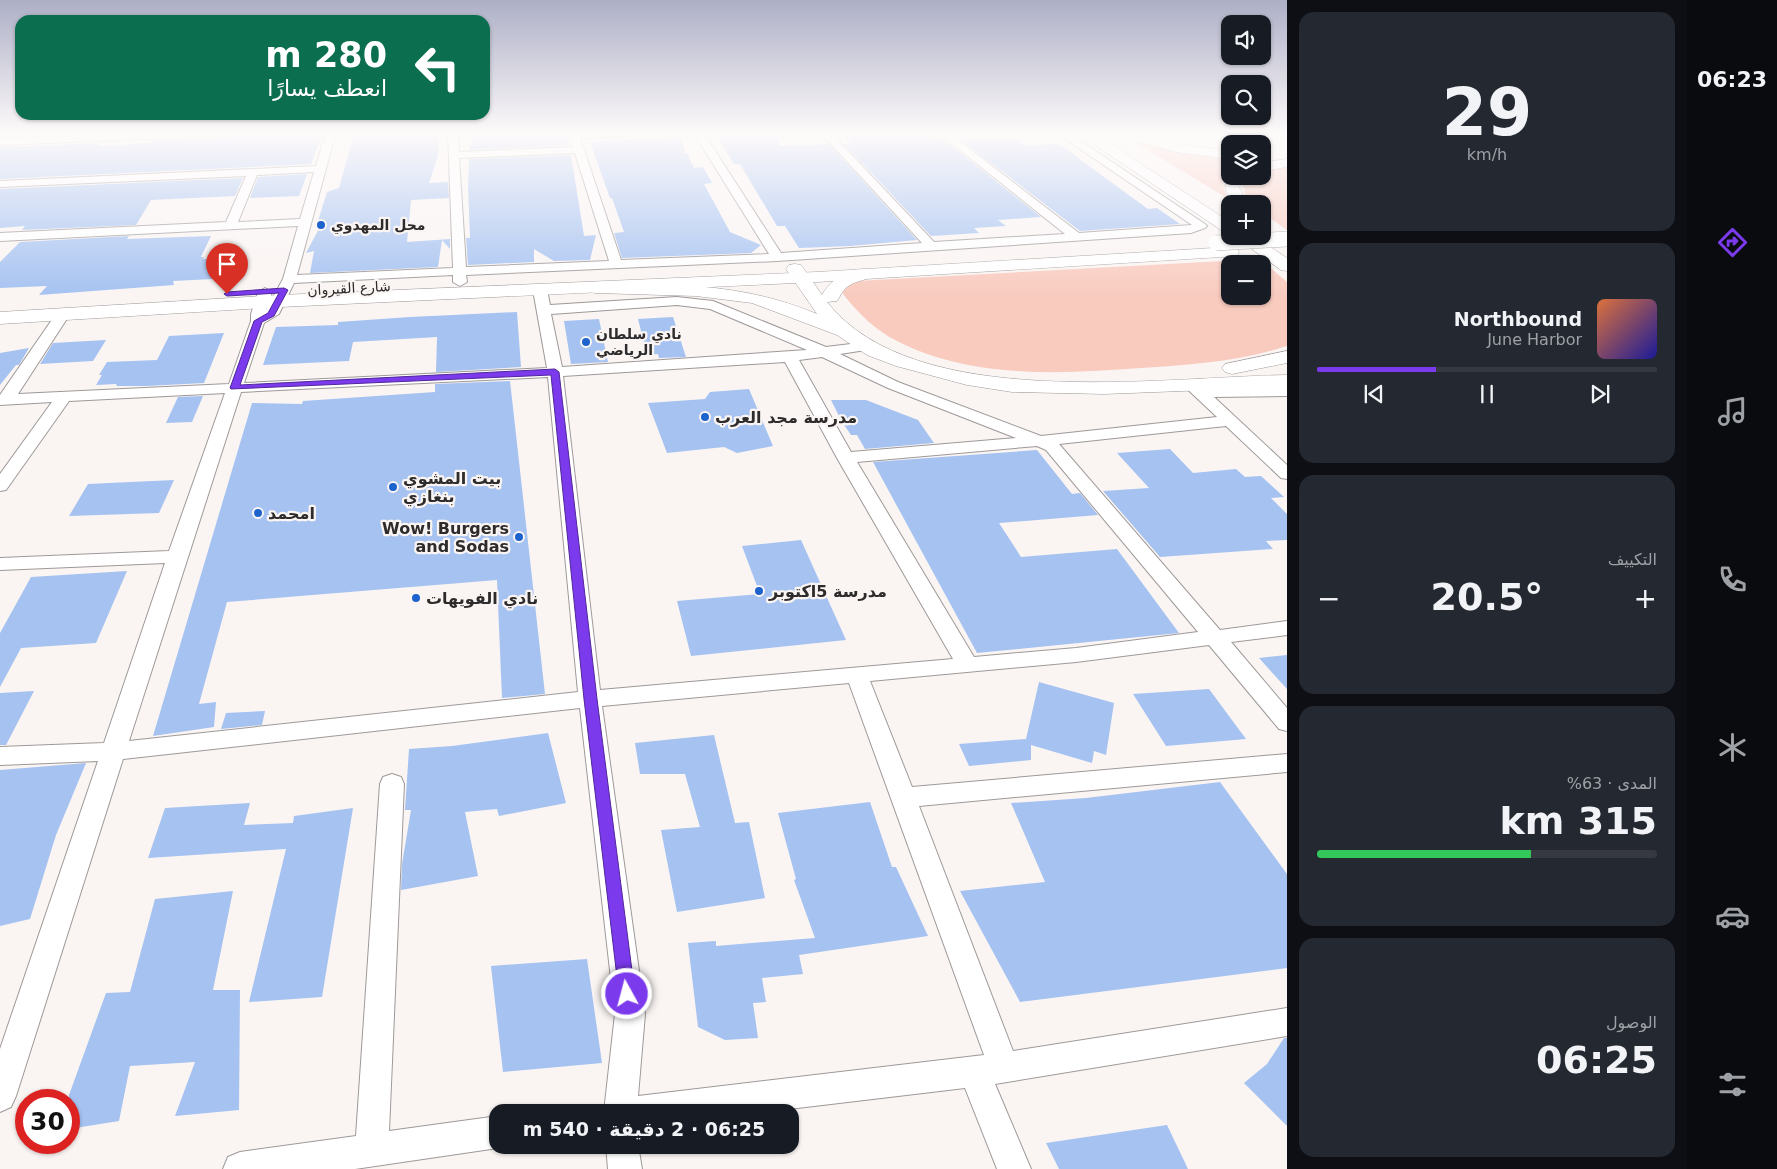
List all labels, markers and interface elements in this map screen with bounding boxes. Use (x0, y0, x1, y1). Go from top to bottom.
map controls (1221, 15, 1271, 305)
button: sound (1221, 15, 1271, 65)
text: 280 m (265, 35, 387, 75)
icon: left (405, 35, 470, 100)
text: 06:23 (1697, 67, 1767, 92)
button: search (1221, 75, 1271, 125)
text: 29 (1442, 75, 1532, 150)
text: انعطف يسارًا (267, 76, 387, 101)
button: layers (1221, 135, 1271, 185)
text: km/h (1467, 145, 1507, 164)
button: + (1221, 195, 1271, 245)
place label: محل المهدوي (331, 217, 425, 235)
marker: محل المهدوي (315, 219, 327, 231)
icon: directions (1715, 225, 1750, 260)
pin (206, 243, 248, 294)
icon: arrive (213, 250, 241, 278)
button: − (1221, 255, 1271, 305)
street label: شارع القيروان (307, 278, 391, 299)
text: Northbound (1454, 308, 1582, 330)
place label: نادي سلطان الرياضي (596, 326, 682, 359)
text: June Harbor (1487, 330, 1582, 349)
marker: نادي سلطان الرياضي (580, 336, 592, 348)
icon: previous (1360, 380, 1388, 408)
icon: pause (1473, 380, 1501, 408)
icon: next (1586, 380, 1614, 408)
icon: music (1715, 394, 1750, 429)
place label: مدرسة مجد العرب (715, 408, 857, 427)
marker: مدرسة مجد العرب (699, 411, 711, 423)
place label: بيت المشوي بنغازي (403, 469, 501, 507)
marker: بيت المشوي بنغازي (387, 481, 399, 493)
place label: امحمد (268, 504, 315, 523)
marker: امحمد (252, 507, 264, 519)
place label: Wow! Burgers and Sodas (382, 519, 509, 556)
marker: Wow! Burgers and Sodas (513, 531, 525, 543)
text: التكييف (1608, 550, 1657, 569)
icon: phone (1715, 562, 1750, 597)
text: 20.5° (1431, 575, 1543, 619)
place label: مدرسة 5اكتوبر (768, 582, 887, 601)
text: − (1317, 582, 1340, 615)
text: + (1634, 582, 1657, 615)
marker: مدرسة 5اكتوبر (753, 585, 765, 597)
place label: نادي الفويهات (426, 589, 538, 609)
marker: نادي الفويهات (410, 592, 422, 604)
icon: climate (1715, 730, 1750, 765)
text: المدى · 63% (1567, 774, 1657, 793)
text: 315 km (1500, 799, 1657, 843)
icon: car (1715, 899, 1750, 934)
position arrow (600, 967, 652, 1019)
text: الوصول (1606, 1013, 1657, 1032)
text: 06:25 (1536, 1038, 1657, 1082)
icon: filters (1715, 1067, 1750, 1102)
speed limit sign: 30 (15, 1089, 80, 1154)
text: 06:25 · 2 دقيقة · 540 m (523, 1118, 765, 1140)

